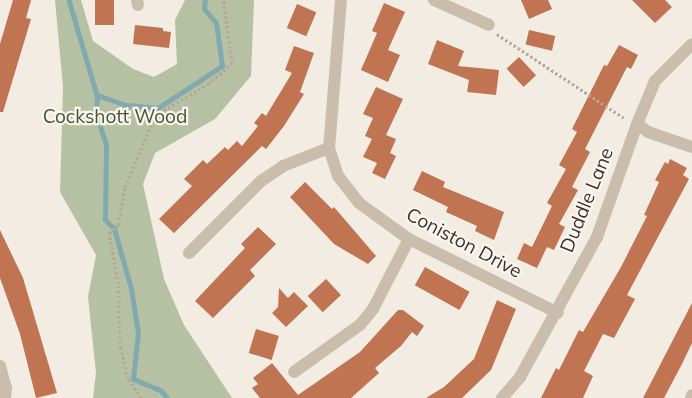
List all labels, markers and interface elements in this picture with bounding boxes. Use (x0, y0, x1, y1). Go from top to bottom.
park label: Cockshott Wood (43, 106, 187, 128)
street label: Duddle Lane (556, 144, 618, 256)
street label: Coniston Drive (402, 203, 526, 283)

